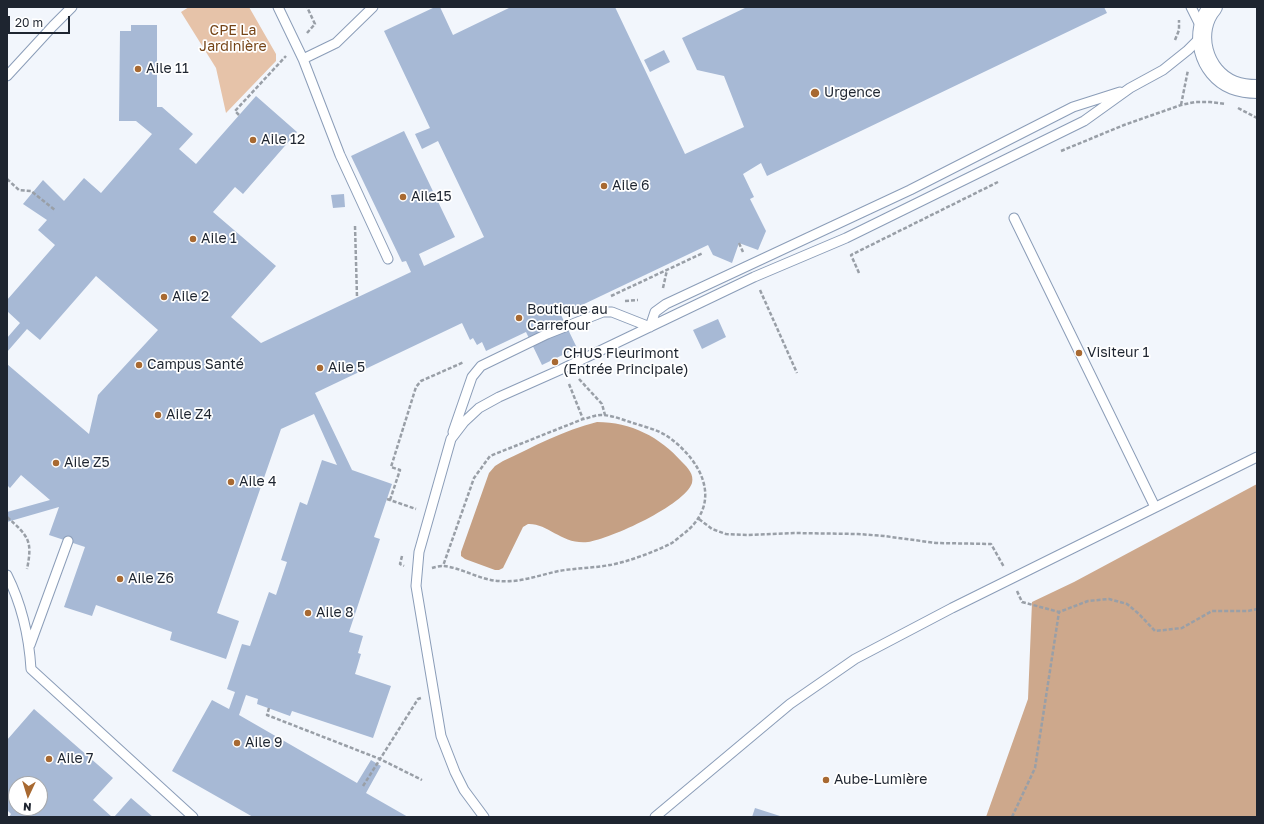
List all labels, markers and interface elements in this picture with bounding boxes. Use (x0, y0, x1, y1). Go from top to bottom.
scale bar (10, 8, 72, 34)
text: 20 m (15, 15, 43, 30)
park label: CPE La Jardinière (199, 23, 267, 56)
place label: Aile 11 (146, 61, 189, 77)
marker: Aile 11 (133, 64, 143, 74)
place label: Urgence (824, 85, 881, 101)
marker: Urgence (809, 87, 821, 99)
place label: Aile 12 (261, 132, 305, 148)
marker: Aile 12 (248, 135, 258, 145)
place label: Aile 6 (612, 178, 650, 194)
marker: Aile 6 (599, 181, 609, 191)
place label: Aile15 (411, 189, 452, 205)
marker: Aile15 (398, 192, 408, 202)
place label: Aile 1 (201, 231, 237, 247)
marker: Aile 1 (188, 234, 198, 244)
place label: Aile 2 (172, 289, 209, 305)
marker: Aile 2 (159, 292, 169, 302)
place label: Boutique au Carrefour (527, 302, 608, 334)
marker: Boutique au Carrefour (514, 313, 524, 323)
place label: Visiteur 1 (1087, 345, 1149, 361)
place label: CHUS Fleurimont (Entrée Principale) (563, 346, 689, 378)
marker: Visiteur 1 (1074, 348, 1084, 358)
place label: Campus Santé (147, 357, 244, 373)
marker: CHUS Fleurimont (Entrée Principale) (550, 357, 560, 367)
marker: Campus Santé (134, 360, 144, 370)
place label: Aile 5 (328, 360, 365, 376)
marker: Aile 5 (315, 363, 325, 373)
place label: Aile Z4 (166, 407, 212, 423)
marker: Aile Z4 (153, 410, 163, 420)
place label: Aile Z5 (64, 455, 110, 471)
marker: Aile Z5 (51, 458, 61, 468)
place label: Aile 4 (239, 474, 277, 490)
marker: Aile 4 (226, 477, 236, 487)
place label: Aile Z6 (128, 571, 174, 587)
marker: Aile Z6 (115, 574, 125, 584)
place label: Aile 8 (316, 605, 354, 621)
marker: Aile 8 (303, 608, 313, 618)
place label: Aile 9 (245, 735, 283, 751)
marker: Aile 9 (232, 738, 242, 748)
place label: Aile 7 (57, 751, 94, 767)
marker: Aile 7 (44, 754, 54, 764)
place label: Aube-Lumière (834, 772, 927, 788)
marker: Aube-Lumière (821, 775, 831, 785)
north arrow (8, 776, 48, 816)
text: N (23, 801, 32, 814)

